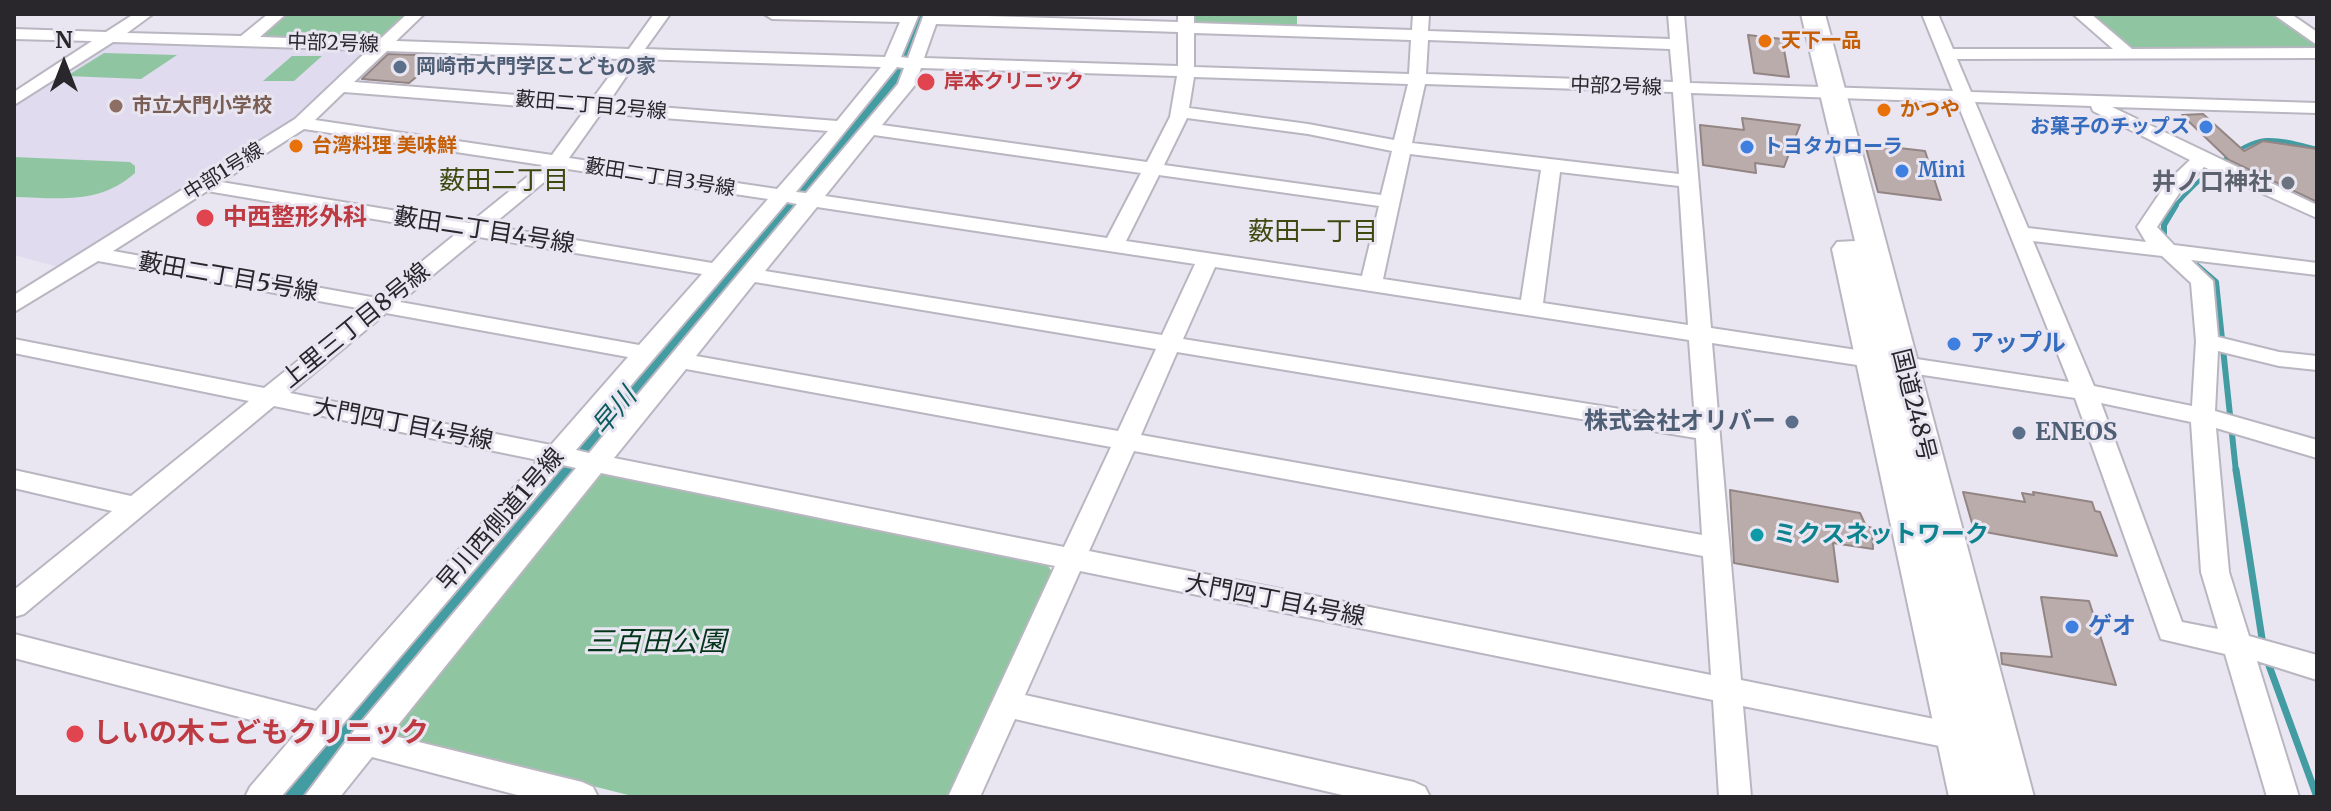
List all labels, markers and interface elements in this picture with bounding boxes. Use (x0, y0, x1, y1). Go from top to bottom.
north arrow (24, 24, 104, 104)
text: N (55, 26, 73, 54)
place label: 天下一品 (1781, 29, 1861, 53)
street label: 中部2号線 (287, 30, 379, 58)
marker: 天下一品 (1756, 32, 1774, 50)
place label: 岡崎市大門学区こどもの家 (416, 55, 656, 79)
marker: 岡崎市大門学区こどもの家 (391, 58, 409, 76)
place label: 岸本クリニック (944, 70, 1084, 94)
marker: 岸本クリニック (915, 71, 937, 93)
street label: 中部2号線 (1570, 73, 1662, 101)
street label: 藪田二丁目2号線 (514, 87, 668, 125)
place label: 市立大門小学校 (132, 94, 272, 118)
marker: 市立大門小学校 (107, 97, 125, 115)
place label: かつや (1900, 98, 1960, 122)
marker: かつや (1875, 101, 1893, 119)
place label: お菓子のチップス (2030, 115, 2190, 139)
marker: お菓子のチップス (2197, 118, 2215, 136)
place label: 台湾料理 美味鮮 (312, 134, 457, 158)
place label: トヨタカローラ (1763, 135, 1903, 159)
marker: 台湾料理 美味鮮 (287, 137, 305, 155)
street label: 中部1号線 (180, 138, 268, 206)
marker: トヨタカローラ (1738, 138, 1756, 156)
street label: 藪田二丁目3号線 (583, 154, 737, 202)
place label: Mini (1918, 159, 1965, 183)
marker: Mini (1893, 162, 1911, 180)
district label: 薮田二丁目 (439, 166, 569, 198)
place label: 井ノ口神社 (2152, 169, 2272, 197)
marker: 井ノ口神社 (2279, 174, 2297, 192)
street label: 藪田二丁目4号線 (391, 202, 577, 260)
place label: 中西整形外科 (223, 204, 367, 232)
marker: 中西整形外科 (194, 207, 216, 229)
district label: 薮田一丁目 (1248, 217, 1378, 249)
street label: 藪田二丁目5号線 (136, 248, 320, 308)
street label: 上里三丁目8号線 (276, 257, 436, 395)
place label: アップル (1970, 330, 2066, 358)
marker: アップル (1945, 335, 1963, 353)
street label: 国道248号 (1885, 346, 1941, 464)
water label: 早川 (586, 382, 644, 442)
street label: 大門四丁目4号線 (311, 393, 495, 457)
place label: 株式会社オリバー (1584, 408, 1776, 436)
marker: 株式会社オリバー (1783, 413, 1801, 431)
place label: ENEOS (2035, 419, 2117, 447)
marker: ENEOS (2010, 424, 2028, 442)
street label: 早川西側道1号線 (431, 443, 571, 597)
place label: ミクスネットワーク (1773, 521, 1989, 549)
marker: ミクスネットワーク (1748, 526, 1766, 544)
street label: 大門四丁目4号線 (1183, 569, 1367, 633)
place label: ゲオ (2088, 613, 2136, 641)
marker: ゲオ (2063, 618, 2081, 636)
park label: 三百田公園 (586, 626, 726, 660)
place label: しいの木こどもクリニック (93, 717, 429, 751)
marker: しいの木こどもクリニック (64, 723, 86, 745)

